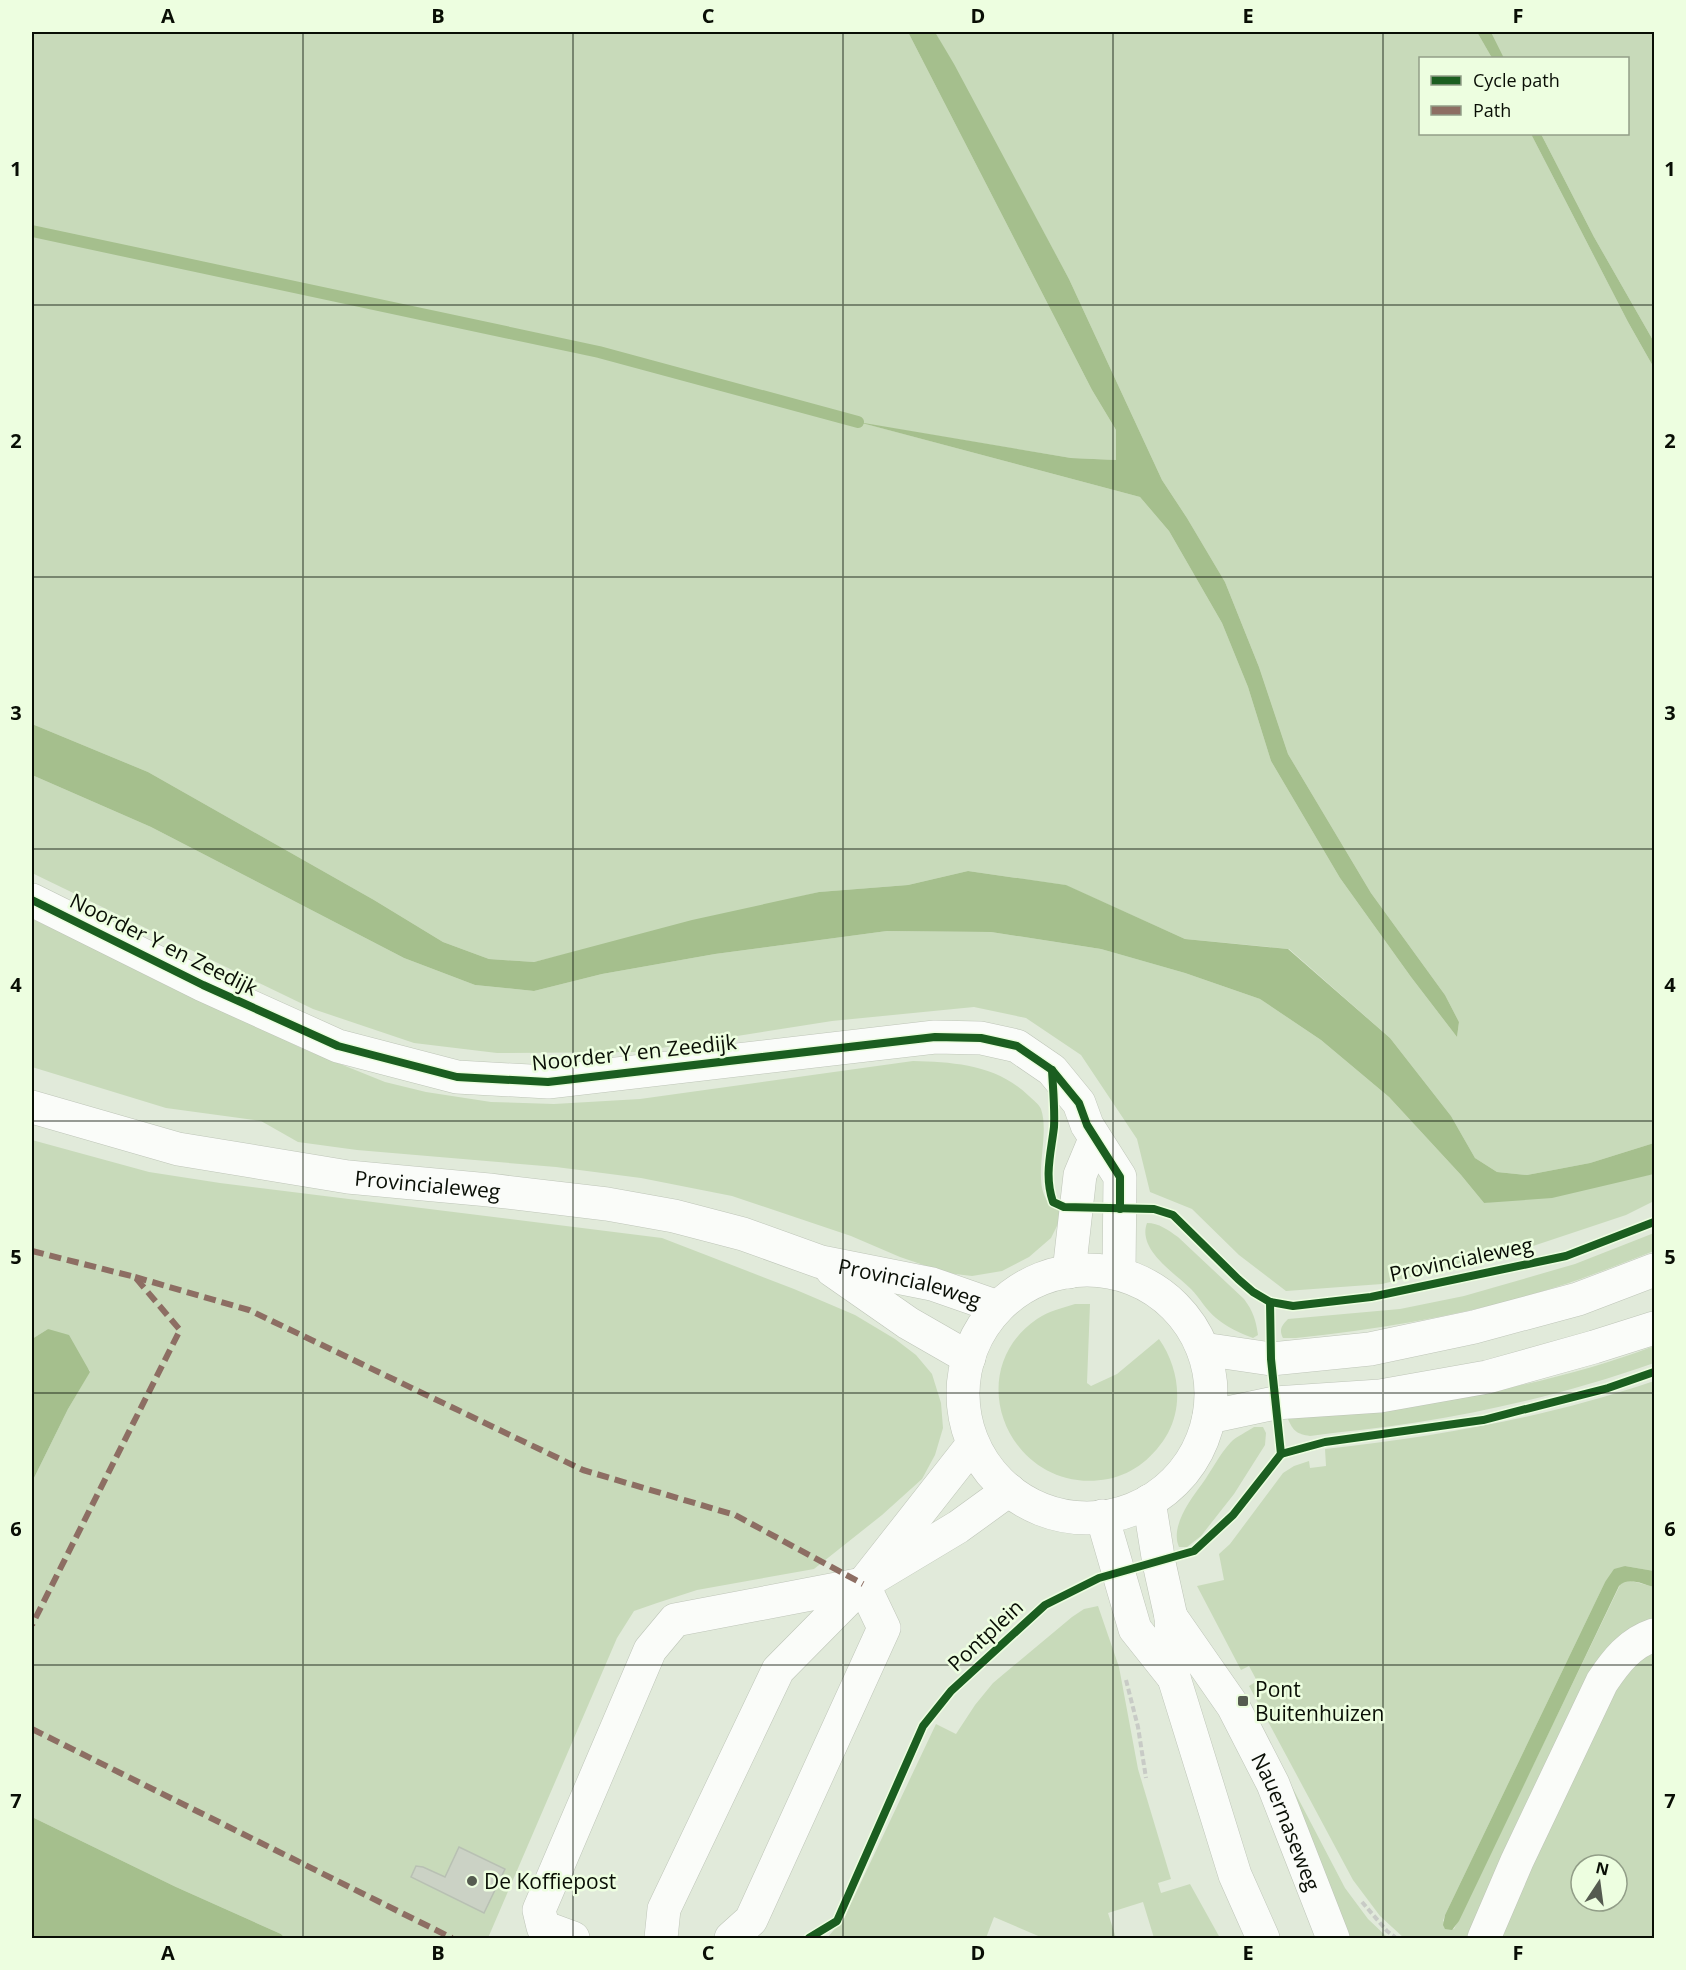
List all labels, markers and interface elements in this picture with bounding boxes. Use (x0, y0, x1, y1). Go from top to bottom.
text: A (161, 2, 175, 29)
text: B (431, 2, 445, 29)
text: C (702, 2, 715, 29)
text: D (971, 2, 985, 29)
text: E (1242, 2, 1254, 29)
text: F (1513, 2, 1523, 29)
legend (1419, 57, 1629, 135)
text: Cycle path (1473, 68, 1560, 92)
text: Path (1473, 98, 1511, 122)
text: 1 (10, 155, 22, 182)
text: 1 (1664, 155, 1676, 182)
text: 2 (10, 427, 22, 454)
text: 2 (1664, 427, 1676, 454)
text: 3 (10, 699, 22, 726)
text: 3 (1664, 699, 1676, 726)
street label: Noorder Y en Zeedijk (65, 886, 263, 1002)
text: 4 (10, 971, 22, 998)
text: 4 (1664, 971, 1676, 998)
street label: Noorder Y en Zeedijk (530, 1027, 738, 1077)
street label: Provincialeweg (353, 1164, 502, 1205)
street label: Provincialeweg (1387, 1230, 1535, 1288)
text: 5 (10, 1243, 22, 1270)
text: 5 (1664, 1243, 1676, 1270)
street label: Provincialeweg (836, 1252, 985, 1314)
text: 6 (10, 1515, 22, 1542)
text: 6 (1664, 1515, 1676, 1542)
street label: Pontplein (941, 1593, 1029, 1677)
place label: Pont Buitenhuizen (1255, 1675, 1384, 1727)
marker: Pont Buitenhuizen (1236, 1694, 1250, 1708)
street label: Nauernaseweg (1245, 1748, 1327, 1895)
text: 7 (10, 1787, 22, 1814)
text: 7 (1664, 1787, 1676, 1814)
north arrow (1569, 1853, 1629, 1913)
text: N (1594, 1856, 1611, 1881)
place label: De Koffiepost (484, 1867, 616, 1895)
marker: De Koffiepost (465, 1874, 479, 1888)
text: A (161, 1939, 175, 1966)
text: B (431, 1939, 445, 1966)
text: C (702, 1939, 715, 1966)
text: D (971, 1939, 985, 1966)
text: E (1242, 1939, 1254, 1966)
text: F (1513, 1939, 1523, 1966)

